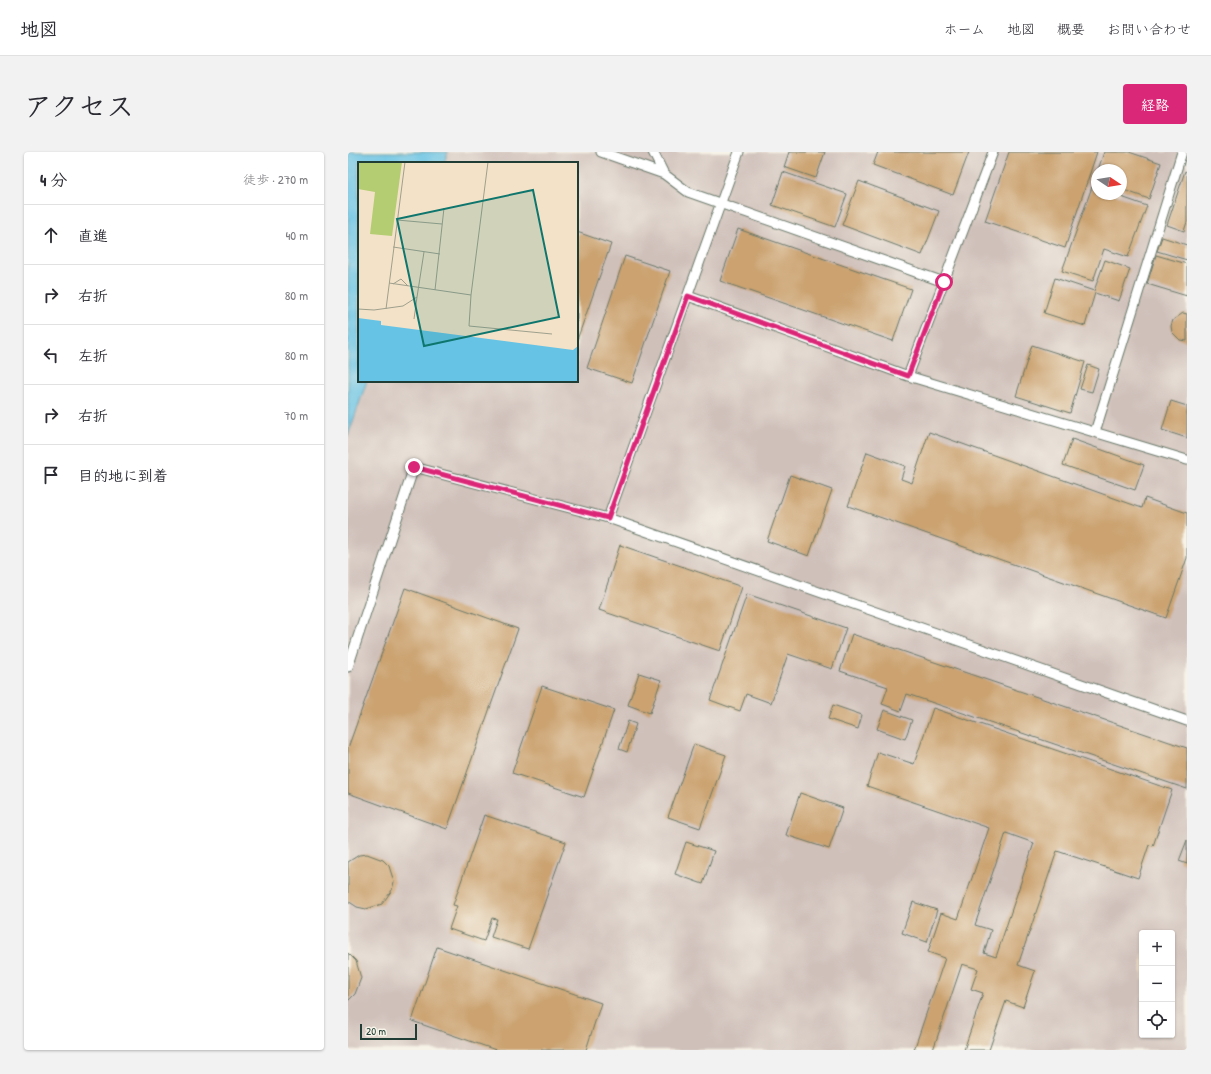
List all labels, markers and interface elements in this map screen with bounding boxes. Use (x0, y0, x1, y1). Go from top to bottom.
text: 地図 (20, 16, 58, 42)
text: ホーム (944, 19, 985, 38)
text: 地図 (1007, 19, 1035, 38)
text: 概要 (1057, 19, 1085, 38)
text: お問い合わせ (1107, 19, 1191, 38)
button: 経路 (1123, 84, 1187, 124)
text: アクセス (24, 87, 134, 125)
inset map (358, 162, 578, 382)
north arrow (1091, 164, 1127, 200)
text: 4 分 (40, 168, 67, 191)
text: 徒歩 · 270 m (243, 170, 308, 188)
icon: ahead (40, 224, 62, 246)
text: 直進 (78, 225, 108, 246)
text: 40 m (285, 226, 308, 244)
route start (935, 273, 953, 291)
icon: right (40, 284, 62, 306)
text: 右折 (78, 285, 108, 306)
text: 80 m (285, 286, 308, 304)
icon: left (40, 344, 62, 366)
text: 左折 (78, 345, 108, 366)
text: 80 m (285, 346, 308, 364)
icon: right (40, 404, 62, 426)
text: 右折 (78, 405, 108, 426)
text: 70 m (284, 406, 308, 424)
route end (405, 458, 423, 476)
icon: arrive (40, 464, 62, 486)
text: 目的地に到着 (78, 465, 168, 486)
map controls (1139, 930, 1175, 1038)
button: + (1139, 930, 1175, 966)
button: − (1139, 966, 1175, 1002)
button: locate (1139, 1002, 1175, 1038)
scale bar (360, 1022, 417, 1041)
text: 20 m (366, 1024, 386, 1038)

